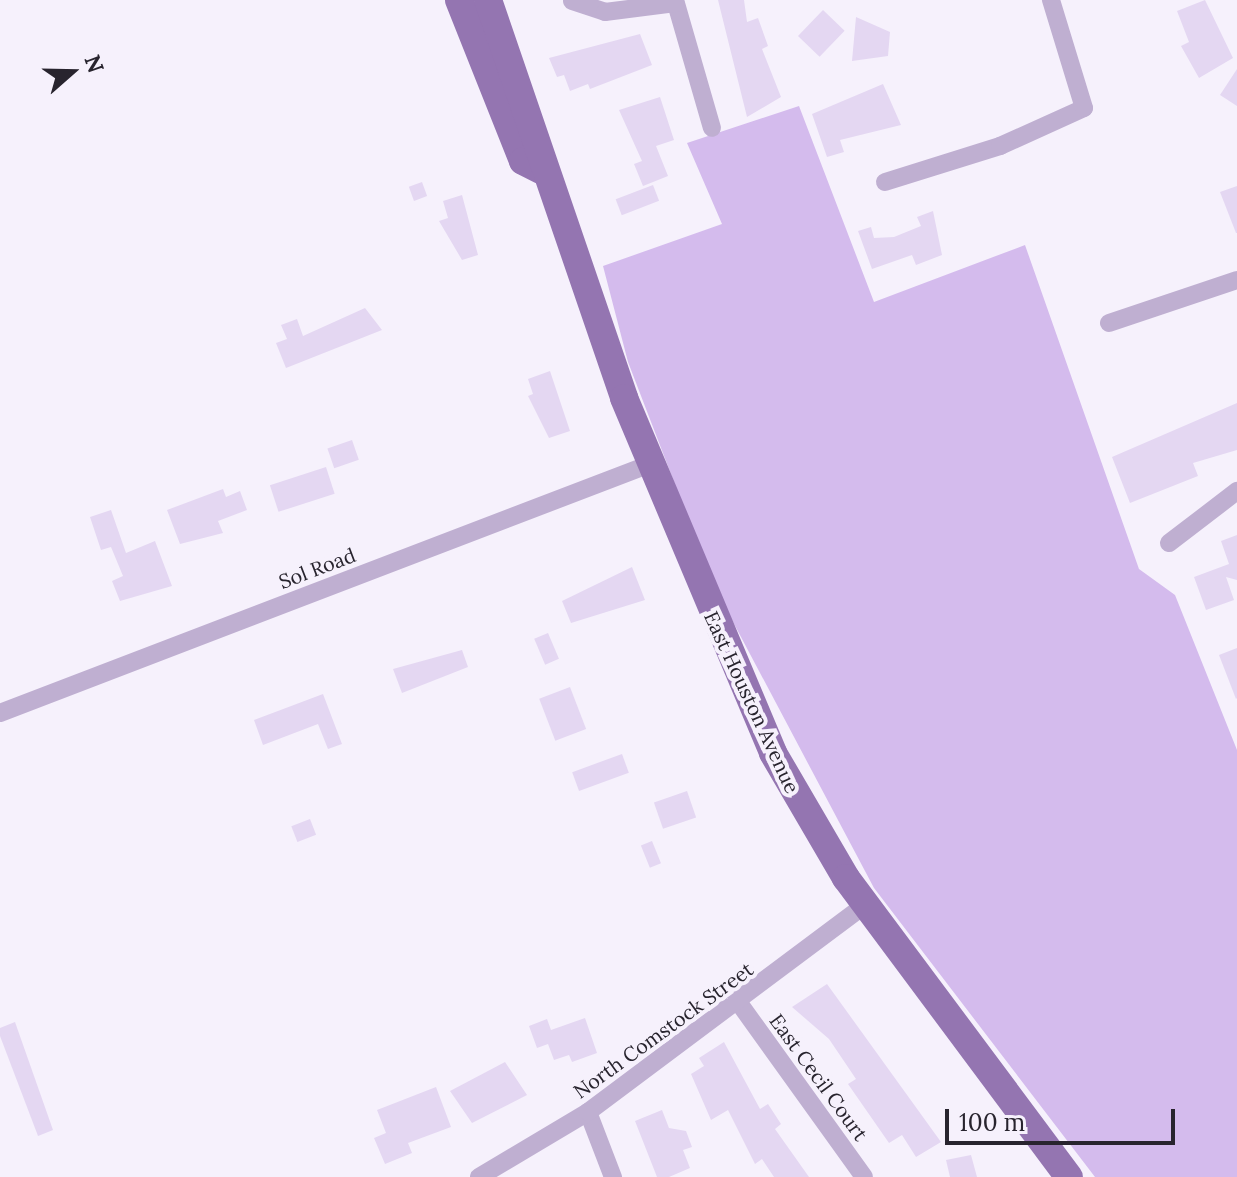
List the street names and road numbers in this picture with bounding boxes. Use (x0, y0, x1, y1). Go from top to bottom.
street label: Sol Road (275, 542, 359, 594)
street label: East Houston Avenue (699, 607, 805, 797)
street label: North Comstock Street (569, 957, 757, 1103)
street label: East Cecil Court (765, 1009, 873, 1145)

